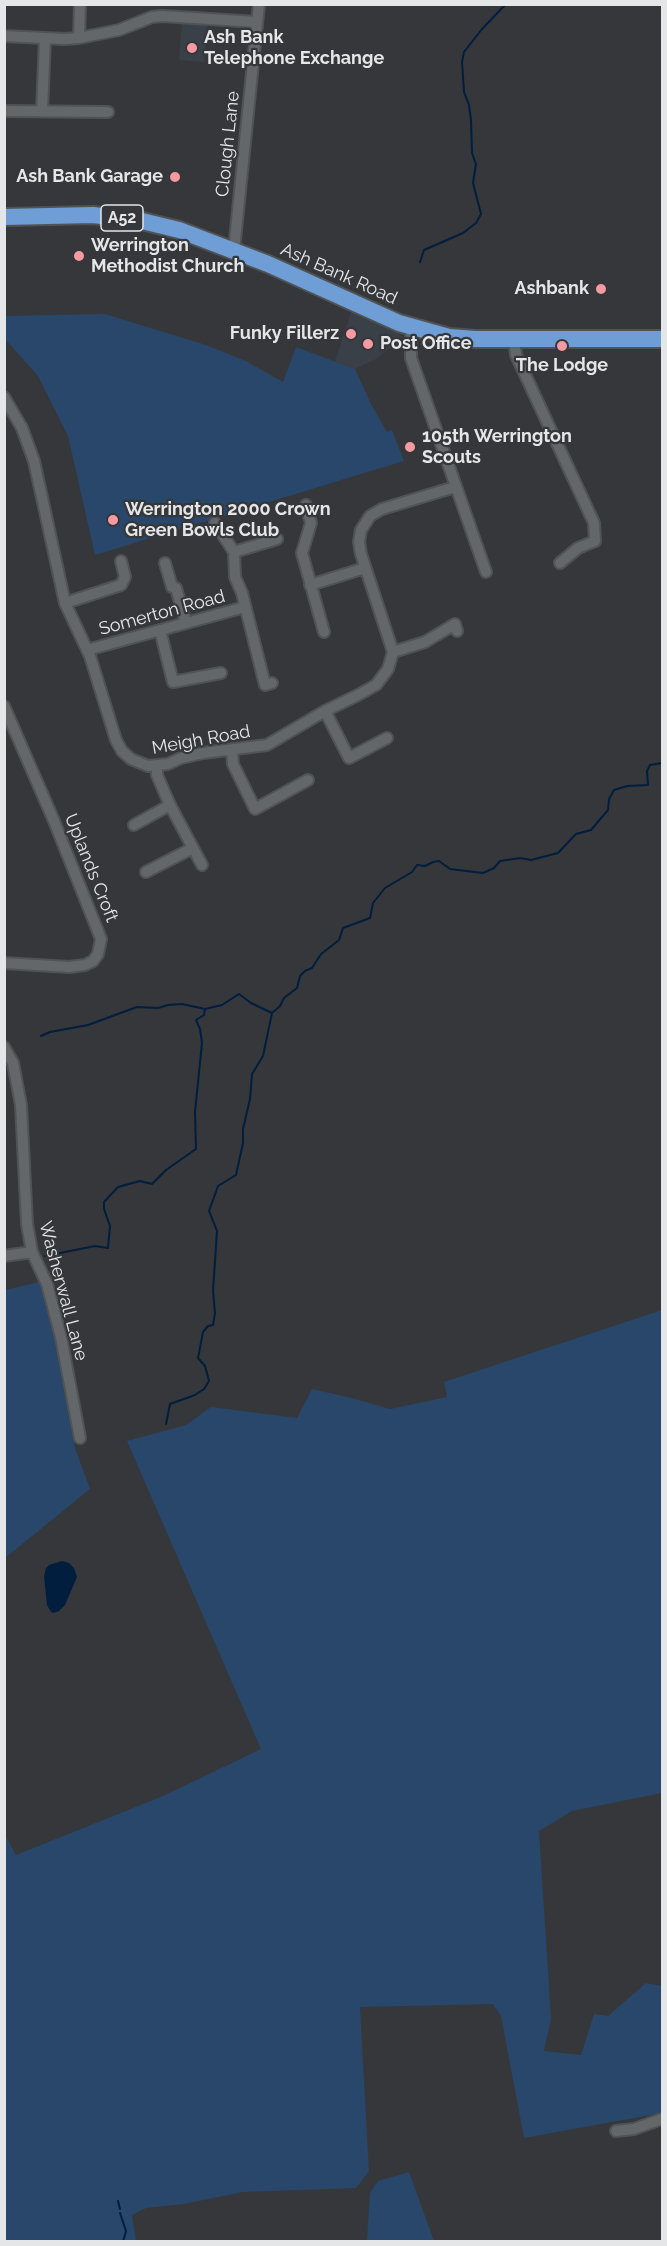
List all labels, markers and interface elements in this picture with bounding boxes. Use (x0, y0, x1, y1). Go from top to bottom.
place label: Ash Bank Telephone Exchange (204, 27, 384, 70)
marker: Ash Bank Telephone Exchange (185, 41, 199, 55)
street label: Clough Lane (212, 90, 244, 198)
place label: Ash Bank Garage (16, 166, 163, 188)
marker: Ash Bank Garage (168, 170, 182, 184)
road number: A52 (101, 205, 143, 231)
place label: Werrington Methodist Church (91, 235, 244, 278)
street label: Ash Bank Road (277, 239, 401, 309)
marker: Werrington Methodist Church (72, 249, 86, 263)
place label: Ashbank (515, 278, 589, 300)
marker: Ashbank (594, 282, 608, 296)
place label: Funky Fillerz (230, 323, 339, 345)
marker: Funky Fillerz (344, 327, 358, 341)
place label: Post Office (380, 333, 471, 355)
marker: Post Office (361, 337, 375, 351)
marker: The Lodge (555, 339, 569, 353)
place label: The Lodge (516, 355, 608, 377)
place label: 105th Werrington Scouts (422, 426, 572, 468)
marker: 105th Werrington Scouts (403, 440, 417, 454)
place label: Werrington 2000 Crown Green Bowls Club (125, 499, 331, 542)
marker: Werrington 2000 Crown Green Bowls Club (106, 513, 120, 527)
street label: Somerton Road (96, 586, 228, 640)
street label: Meigh Road (150, 721, 252, 759)
street label: Uplands Croft (59, 811, 123, 925)
street label: Washerwall Lane (34, 1219, 92, 1363)

